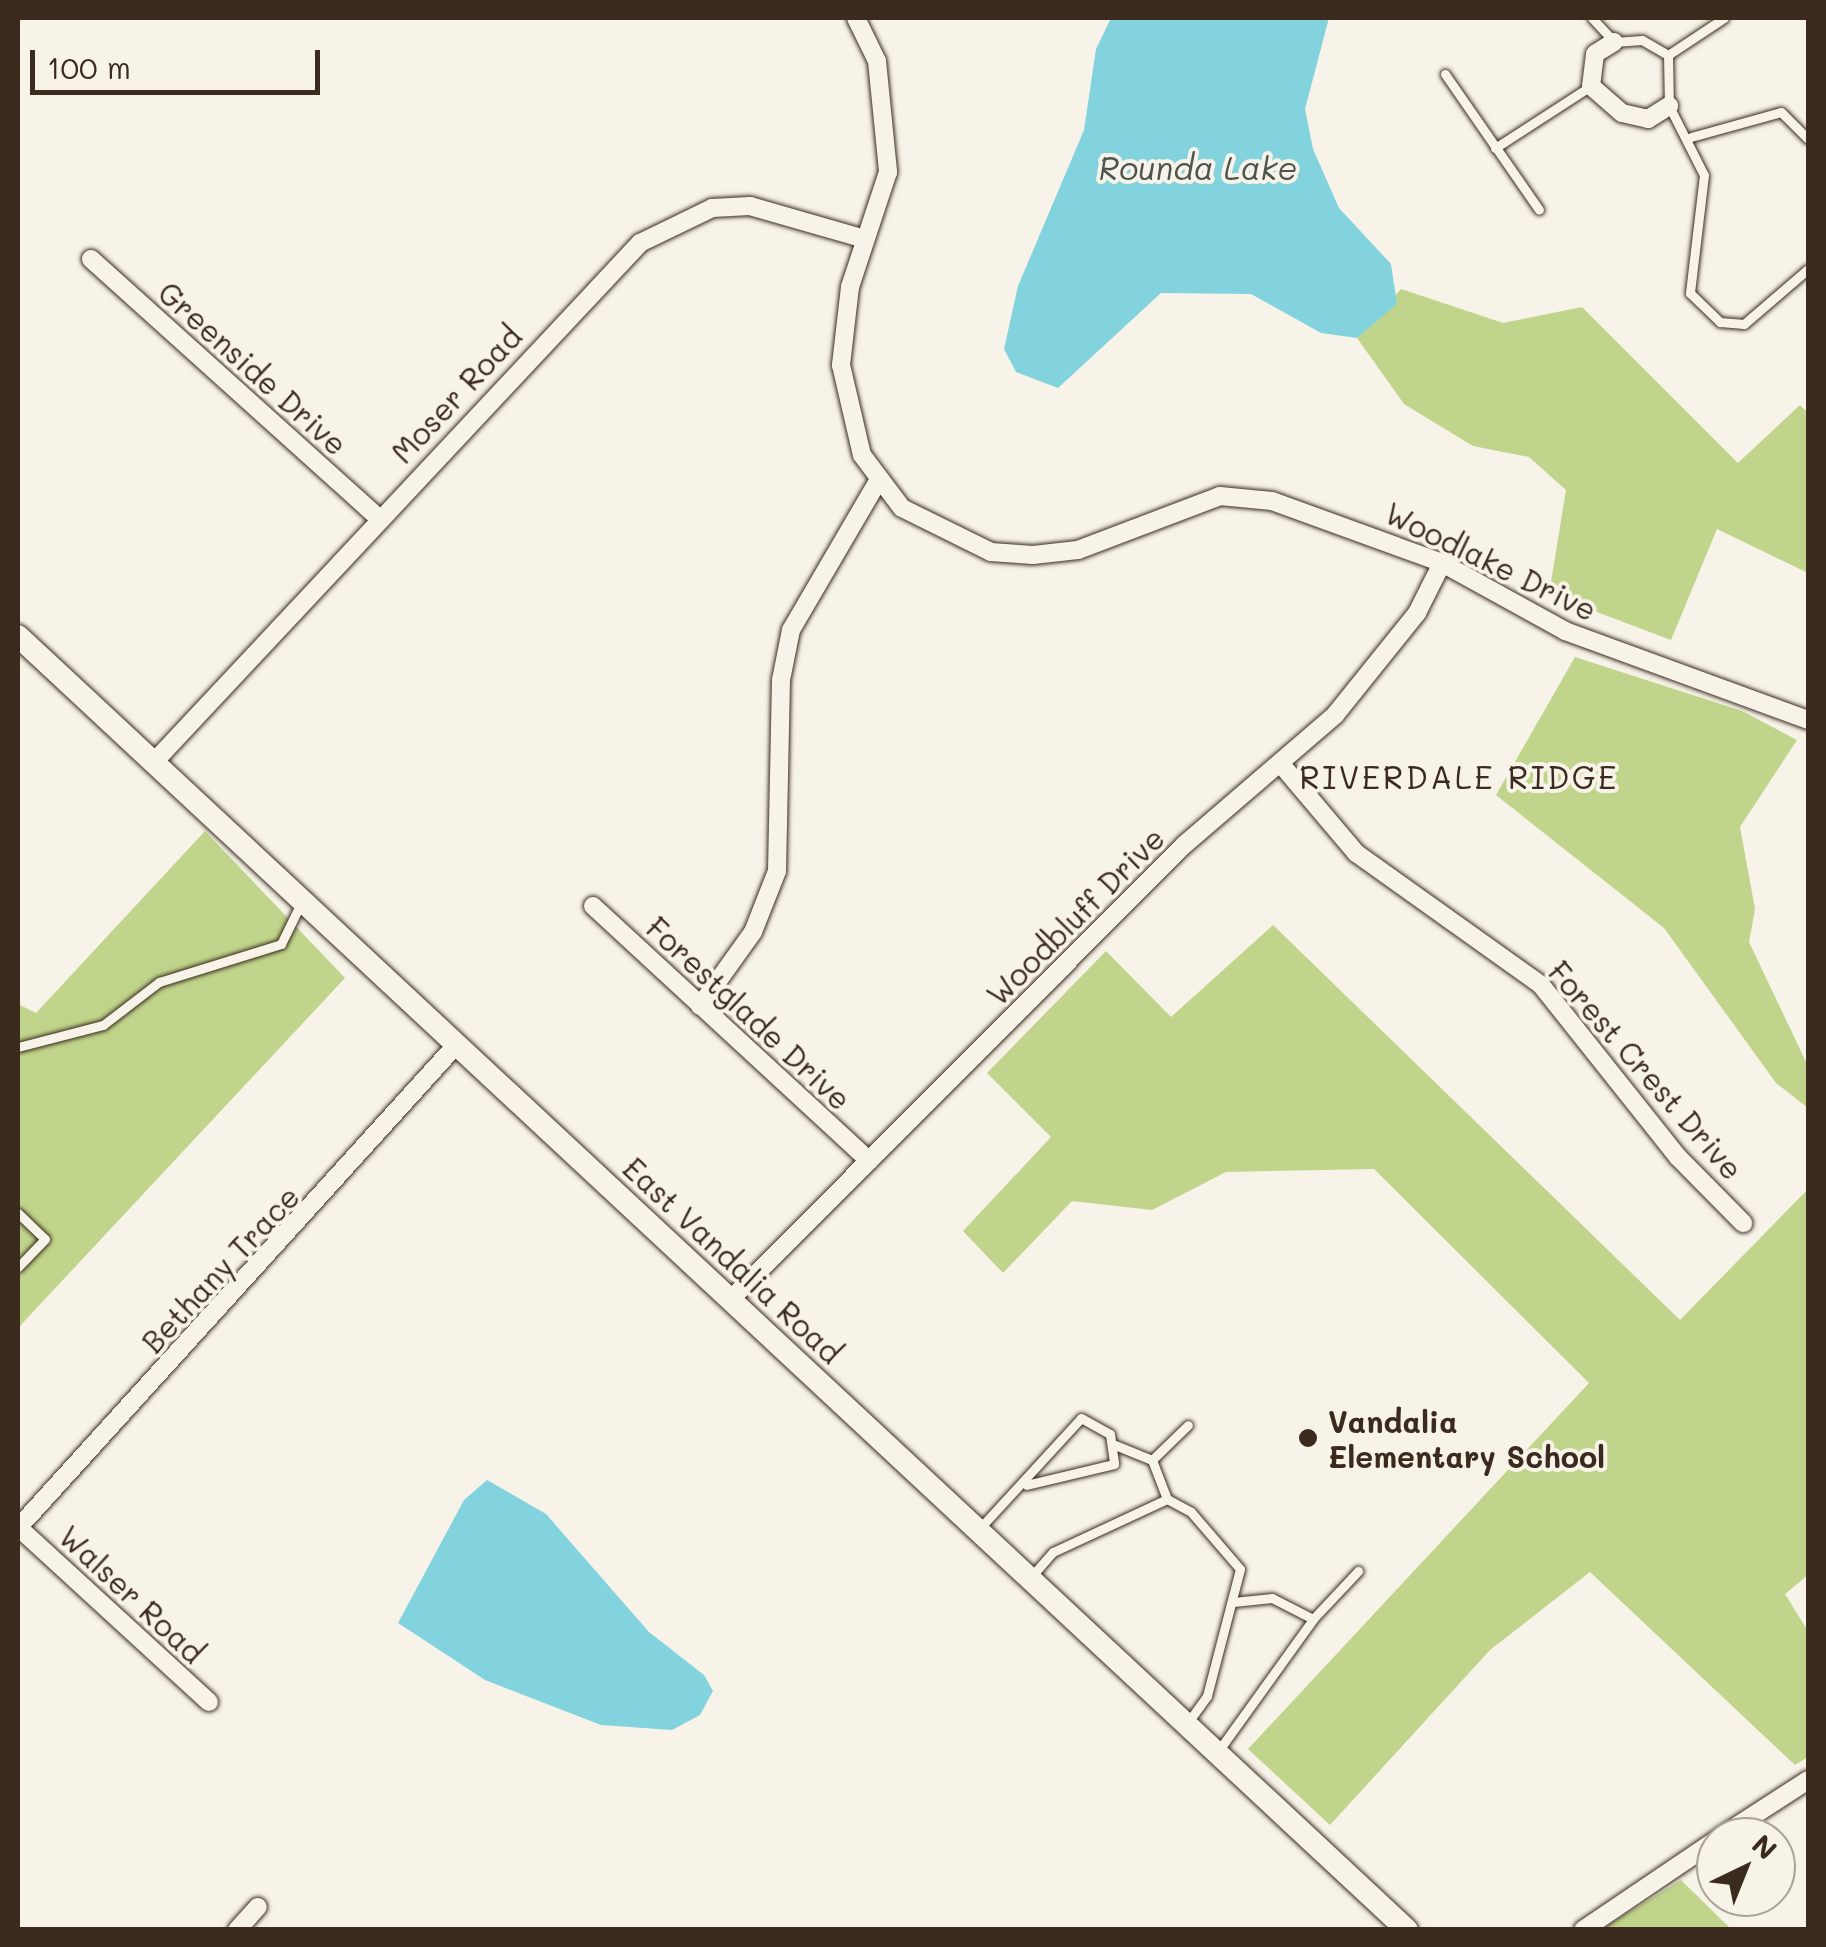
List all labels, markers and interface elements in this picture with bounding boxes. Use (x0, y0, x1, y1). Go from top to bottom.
scale bar (35, 30, 325, 92)
text: 100 m (47, 47, 131, 87)
water label: Rounda Lake (1099, 148, 1297, 186)
street label: Greenside Drive (151, 274, 355, 462)
street label: Moser Road (383, 318, 529, 470)
street label: Woodlake Drive (1380, 494, 1602, 628)
district label: RIVERDALE RIDGE (1299, 757, 1619, 795)
street label: Woodbluff Drive (979, 820, 1171, 1012)
street label: Forestglade Drive (639, 909, 859, 1117)
street label: Forest Crest Drive (1541, 954, 1751, 1186)
street label: East Vandalia Road (616, 1150, 850, 1370)
street label: Bethany Trace (134, 1178, 306, 1360)
place label: Vandalia Elementary School (1328, 1403, 1605, 1474)
marker: Vandalia Elementary School (1297, 1427, 1319, 1449)
street label: Walser Road (52, 1518, 212, 1670)
north arrow (1696, 1817, 1796, 1917)
text: N (1745, 1826, 1785, 1867)

